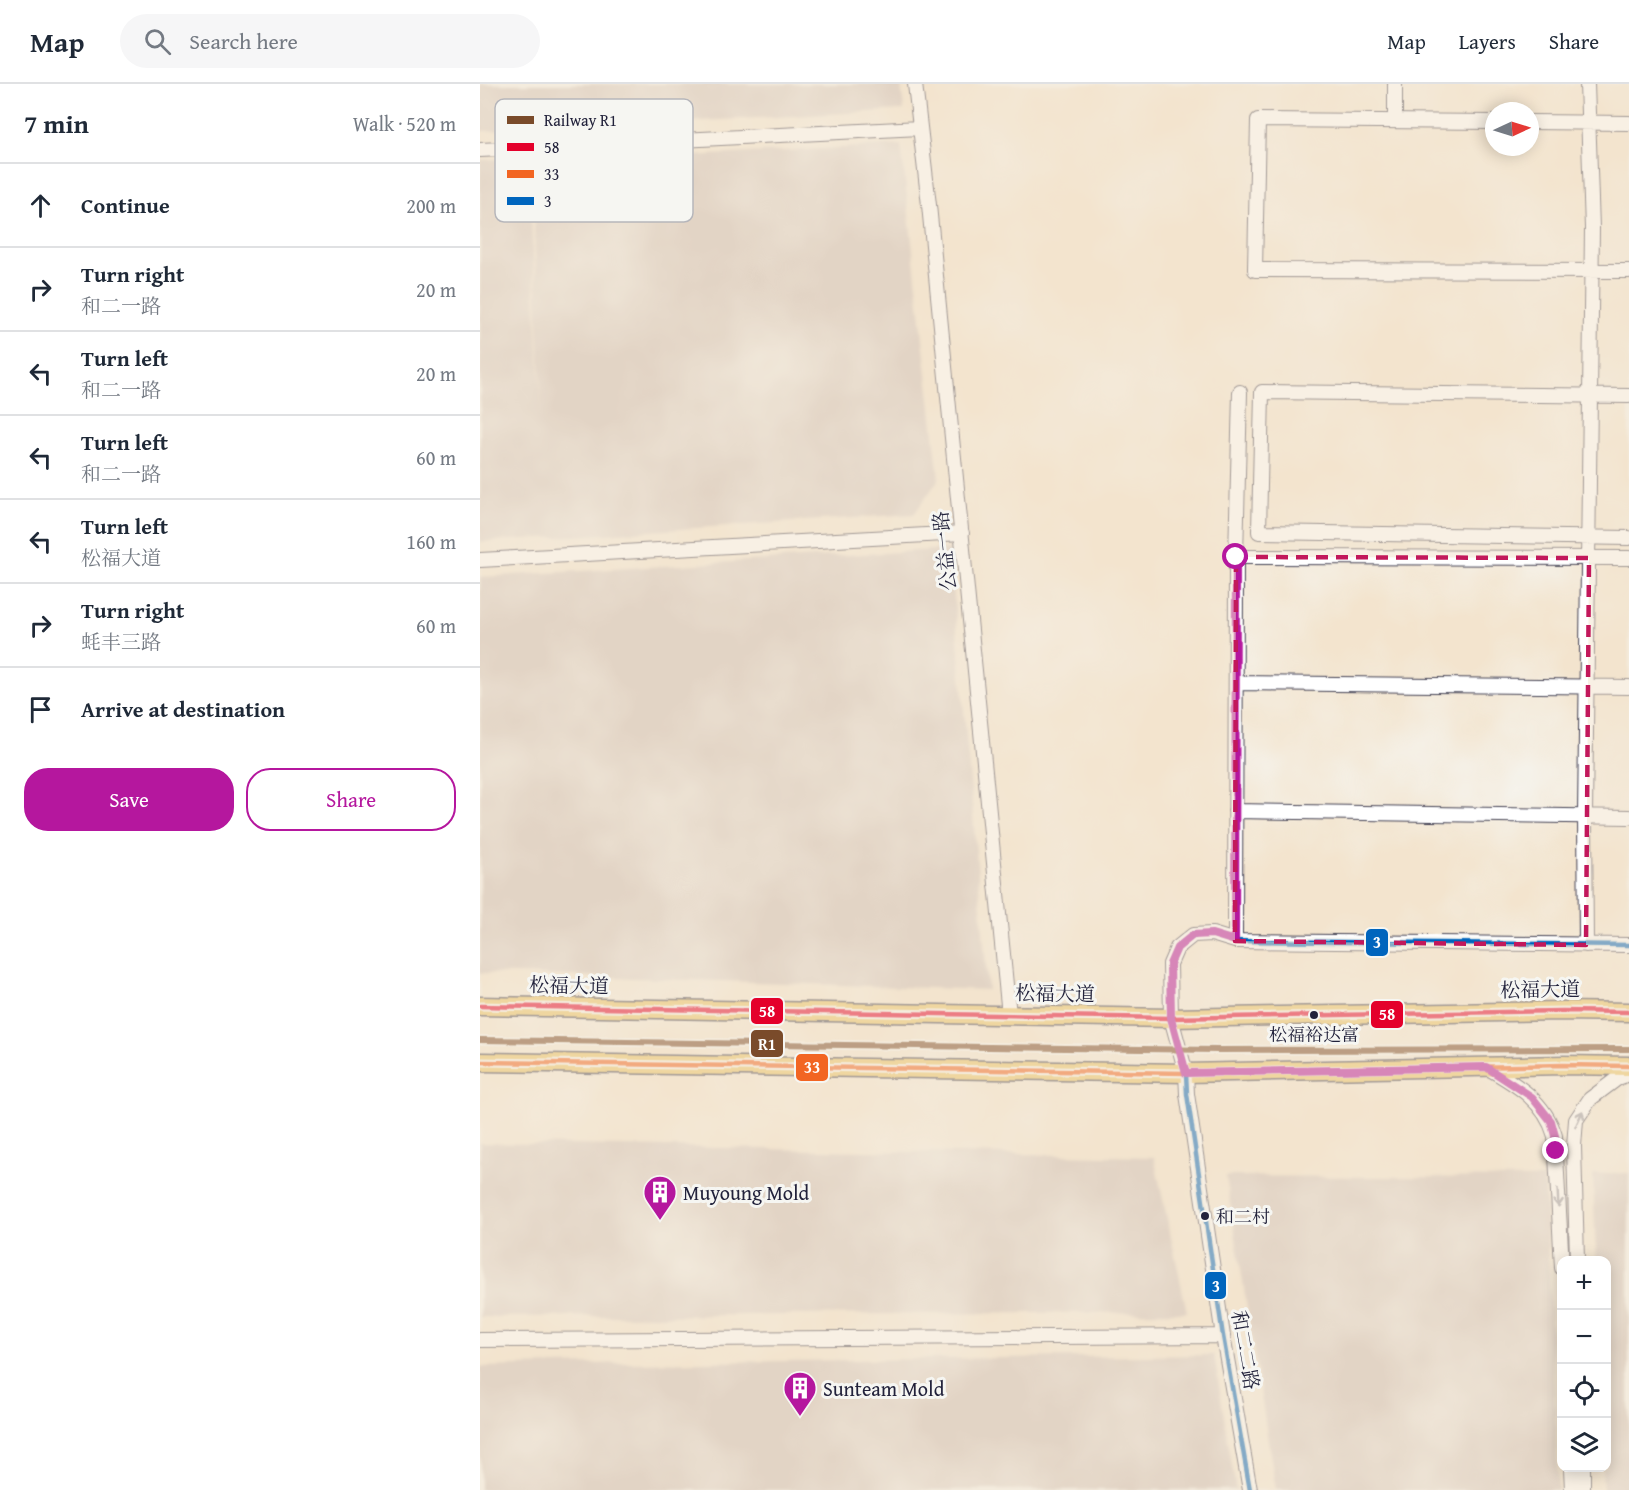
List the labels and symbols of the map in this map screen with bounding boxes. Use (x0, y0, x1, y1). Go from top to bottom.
legend (495, 99, 693, 222)
north arrow (1485, 102, 1539, 156)
text: Railway R1 (544, 108, 617, 132)
text: 58 (544, 135, 560, 159)
text: 33 (544, 162, 559, 186)
text: 3 (544, 189, 552, 213)
street label: 公益一路 (925, 510, 963, 592)
route start (1222, 543, 1248, 569)
line badge: 3 (1365, 928, 1389, 957)
text: 3 (1373, 930, 1381, 954)
street label: 松福大道 (529, 970, 609, 1000)
street label: 松福大道 (1500, 974, 1580, 1004)
street label: 松福大道 (1015, 978, 1095, 1008)
line badge: 58 (750, 997, 784, 1025)
text: 58 (759, 999, 775, 1023)
line badge: 58 (1370, 1000, 1404, 1029)
text: 58 (1379, 1002, 1395, 1026)
marker: 松福裕达富 (1308, 1009, 1320, 1021)
place label: 松福裕达富 (1269, 1021, 1359, 1048)
line badge: R1 (750, 1029, 784, 1058)
text: R1 (758, 1032, 776, 1056)
line badge: 33 (795, 1053, 829, 1082)
text: 33 (804, 1055, 820, 1079)
one-way arrow (1574, 1111, 1585, 1129)
route end (1542, 1137, 1568, 1163)
building icon: Muyoung Mold (642, 1174, 678, 1221)
place label: Muyoung Mold (683, 1178, 810, 1207)
one-way arrow (1553, 1188, 1564, 1208)
place label: 和二村 (1216, 1203, 1270, 1230)
marker: 和二村 (1199, 1210, 1211, 1222)
line badge: 3 (1204, 1271, 1227, 1300)
text: 3 (1212, 1274, 1220, 1298)
street label: 和二二路 (1225, 1308, 1267, 1392)
building icon: Sunteam Mold (782, 1370, 818, 1417)
place label: Sunteam Mold (823, 1374, 945, 1403)

